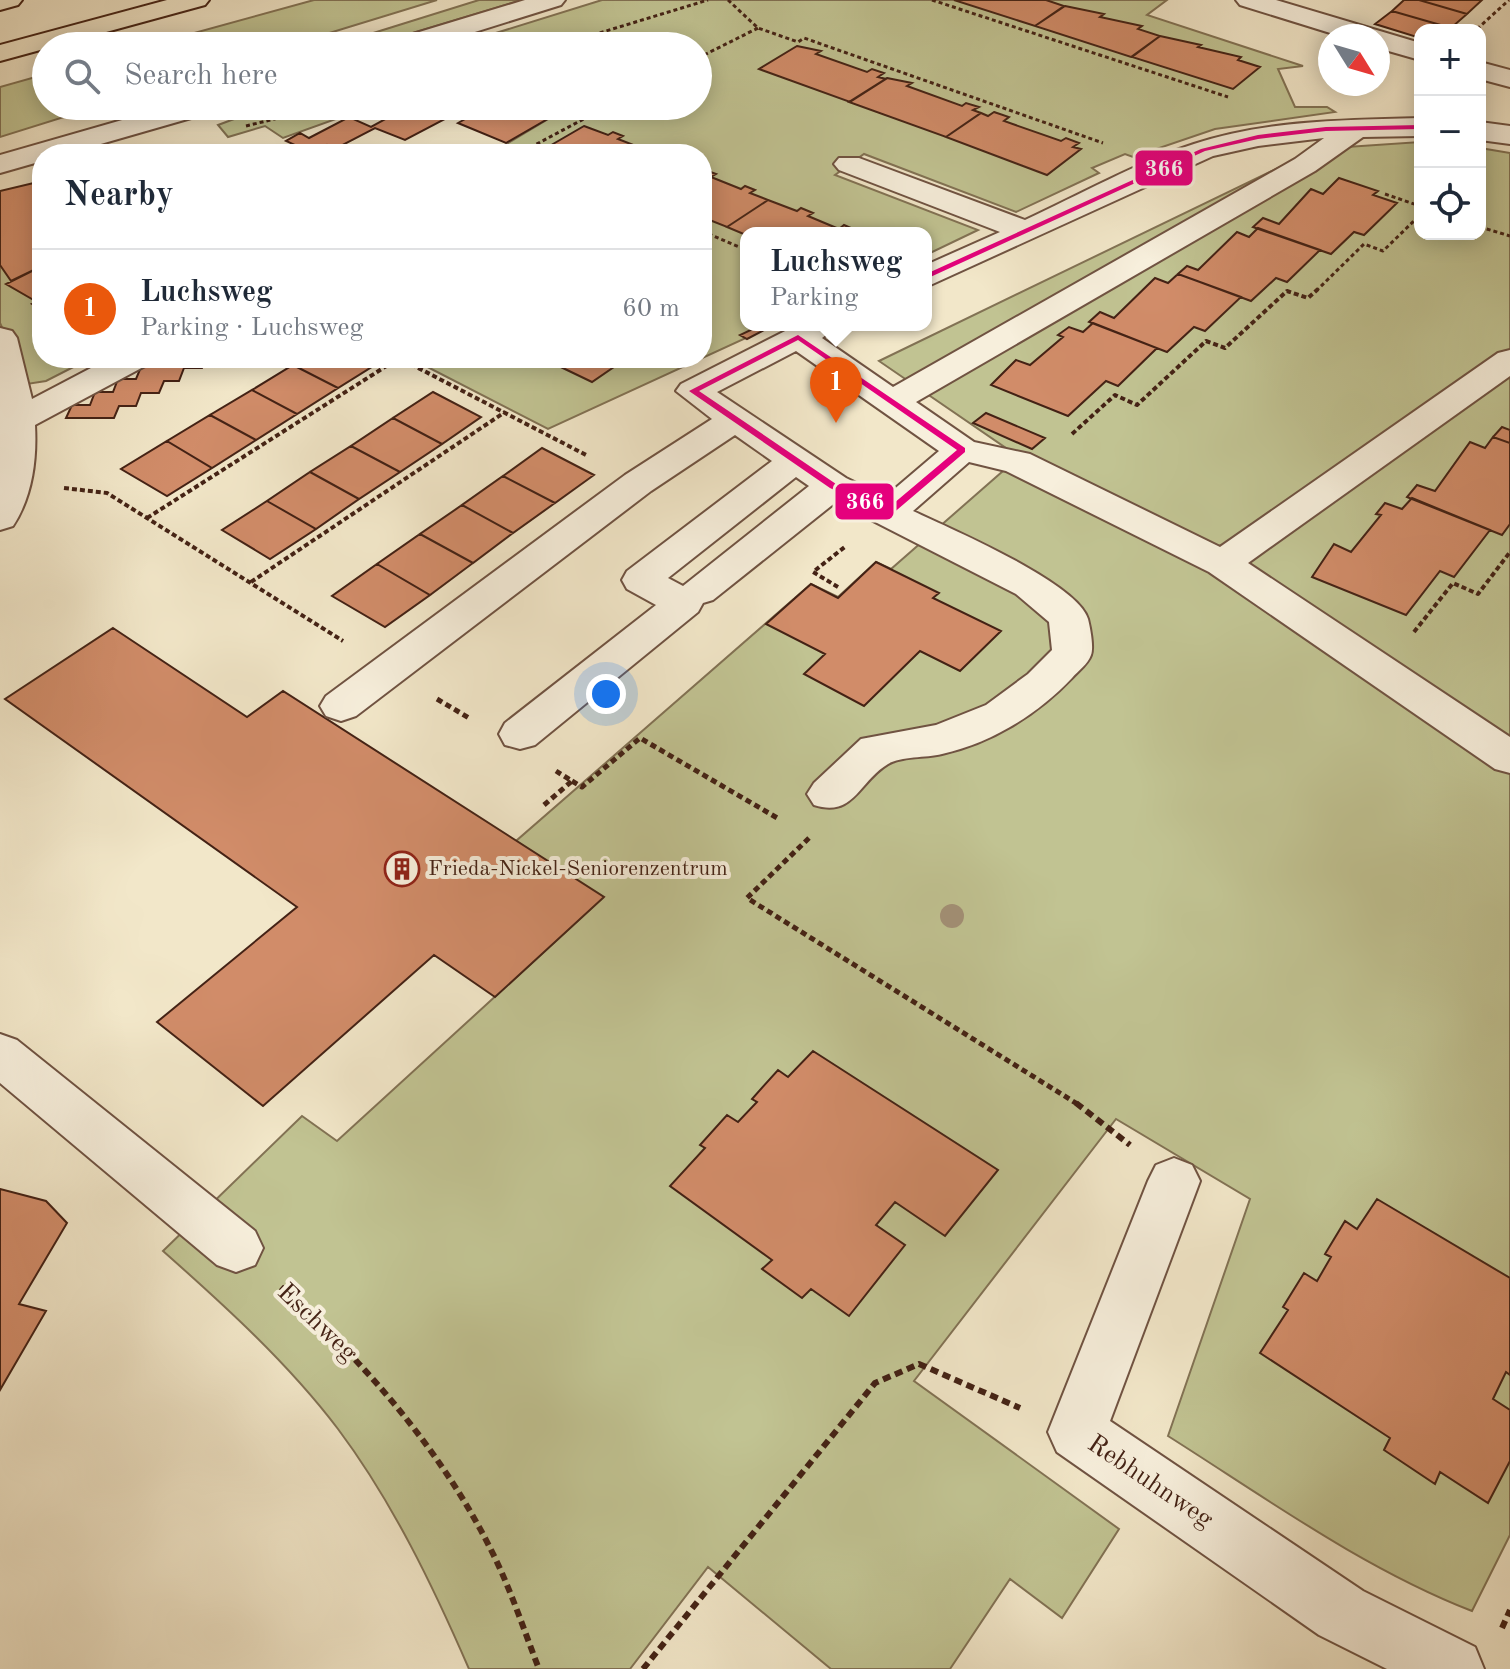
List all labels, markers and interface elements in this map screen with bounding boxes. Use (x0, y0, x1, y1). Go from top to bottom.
north arrow (1318, 24, 1390, 96)
map controls (1414, 24, 1486, 240)
button: + (1414, 24, 1486, 96)
search box (32, 32, 712, 120)
icon: search (60, 54, 104, 98)
text: Search here (124, 61, 278, 91)
button: − (1414, 96, 1486, 168)
line badge: 366 (1134, 149, 1194, 187)
text: 366 (1145, 159, 1183, 181)
button: locate (1414, 168, 1486, 240)
text: Nearby (64, 179, 174, 213)
popup (740, 227, 932, 331)
text: Luchsweg (770, 248, 902, 278)
text: Luchsweg (140, 278, 273, 308)
text: Parking (770, 285, 858, 311)
text: 1 (82, 296, 98, 322)
text: 60 m (622, 296, 680, 322)
text: Parking · Luchsweg (140, 315, 364, 341)
pin: 1 (810, 357, 862, 423)
line badge: 366 (834, 482, 895, 521)
text: 366 (846, 492, 884, 514)
your location (586, 674, 626, 714)
building icon: Frieda-Nickel-Seniorenzentrum (383, 850, 421, 888)
place label: Frieda-Nickel-Seniorenzentrum (428, 858, 728, 880)
street label: Eschweg (272, 1279, 362, 1367)
street label: Rebhuhnweg (1083, 1431, 1217, 1533)

